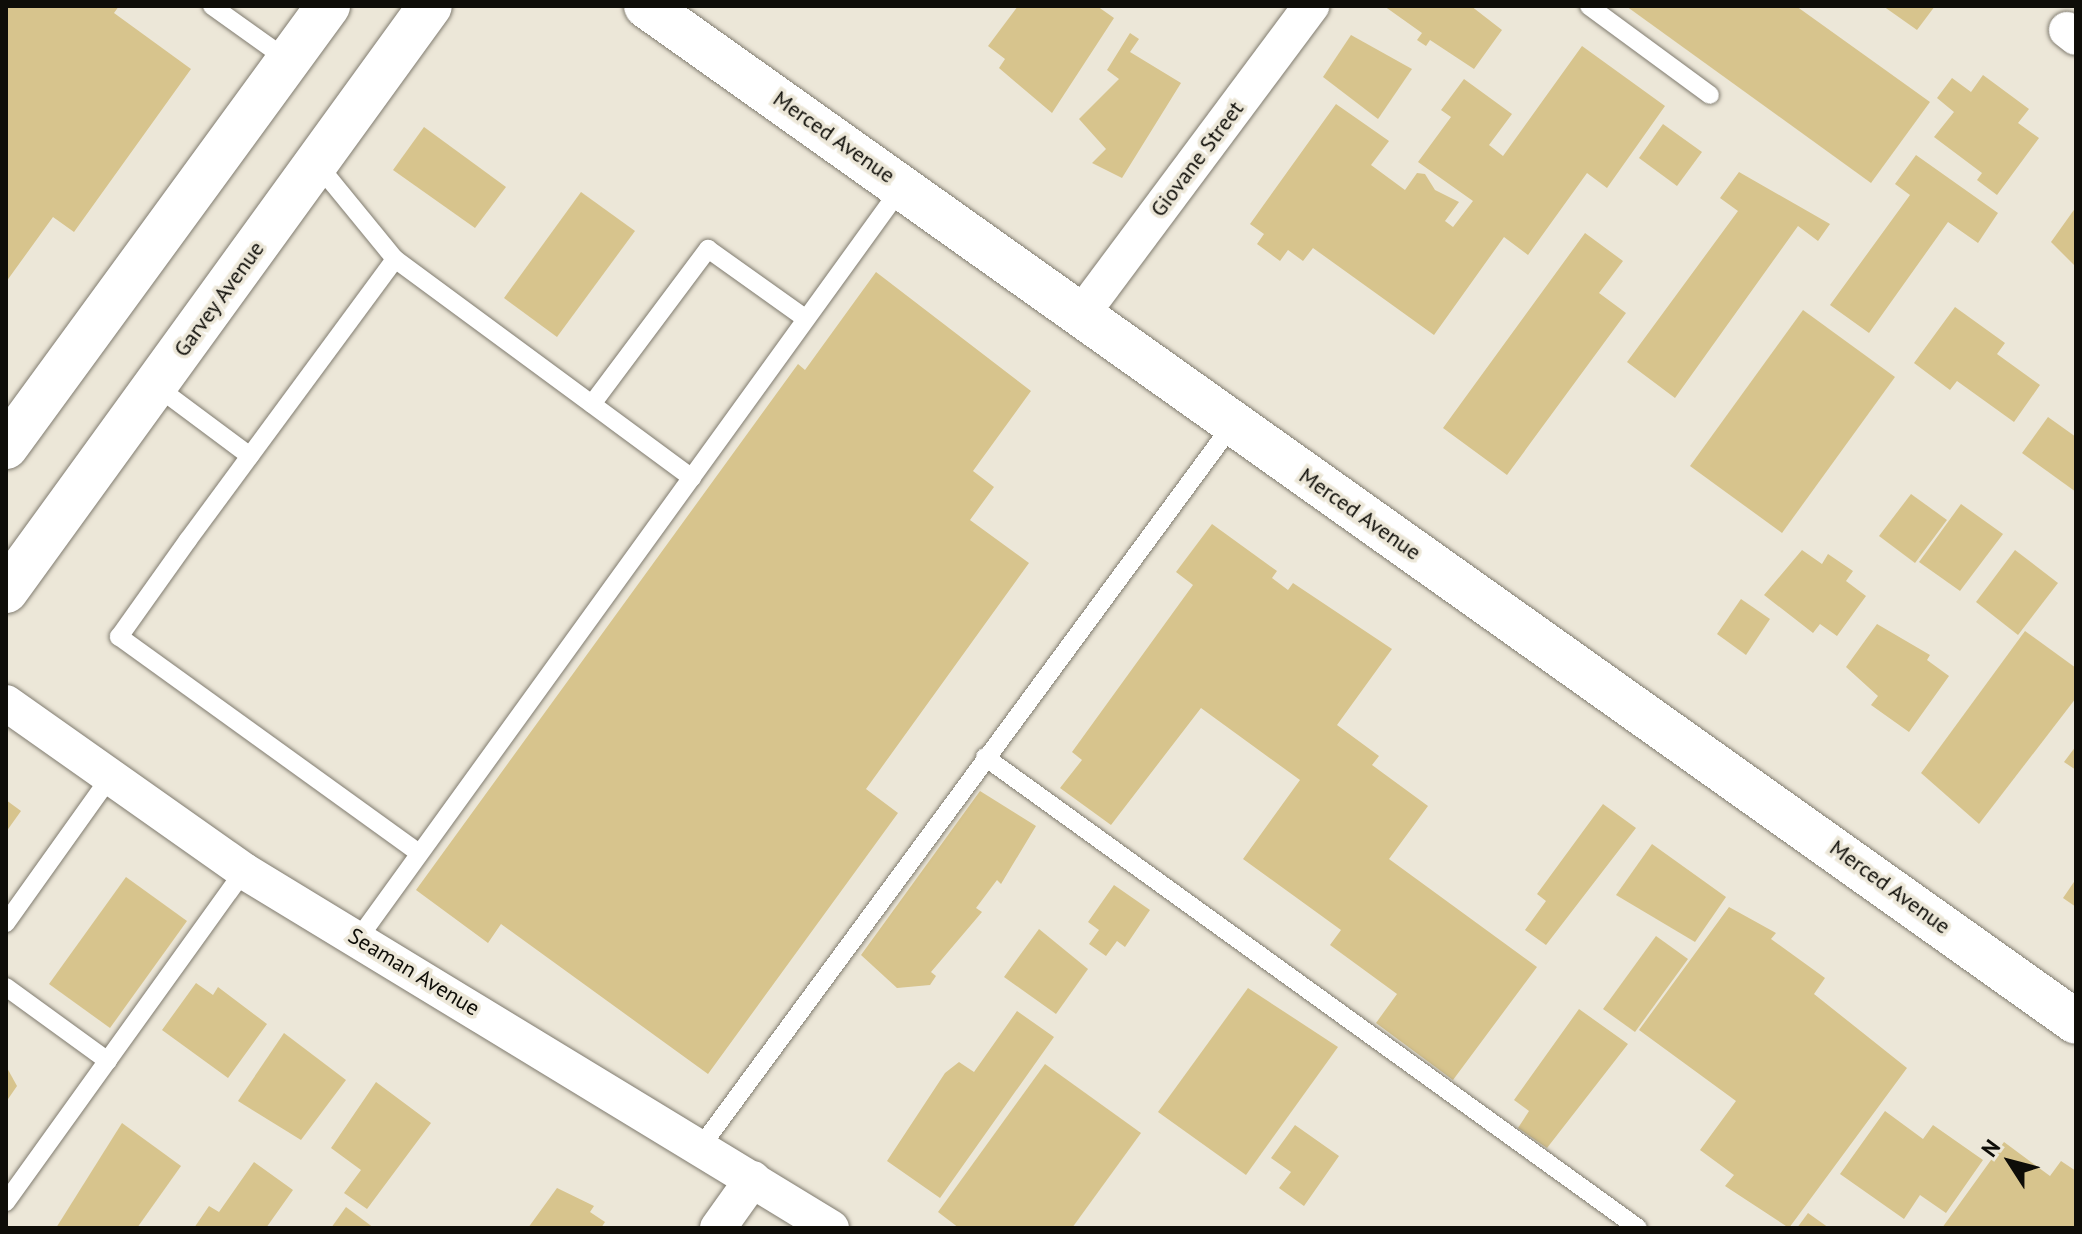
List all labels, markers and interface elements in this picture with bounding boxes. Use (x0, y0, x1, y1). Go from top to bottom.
street label: Merced Avenue (768, 85, 900, 189)
street label: Giovane Street (1145, 96, 1249, 222)
street label: Garvey Avenue (168, 236, 270, 362)
street label: Merced Avenue (1294, 462, 1426, 566)
street label: Merced Avenue (1824, 834, 1956, 940)
street label: Seaman Avenue (343, 922, 485, 1022)
north arrow (1970, 1122, 2050, 1202)
text: N (1975, 1134, 2006, 1162)

